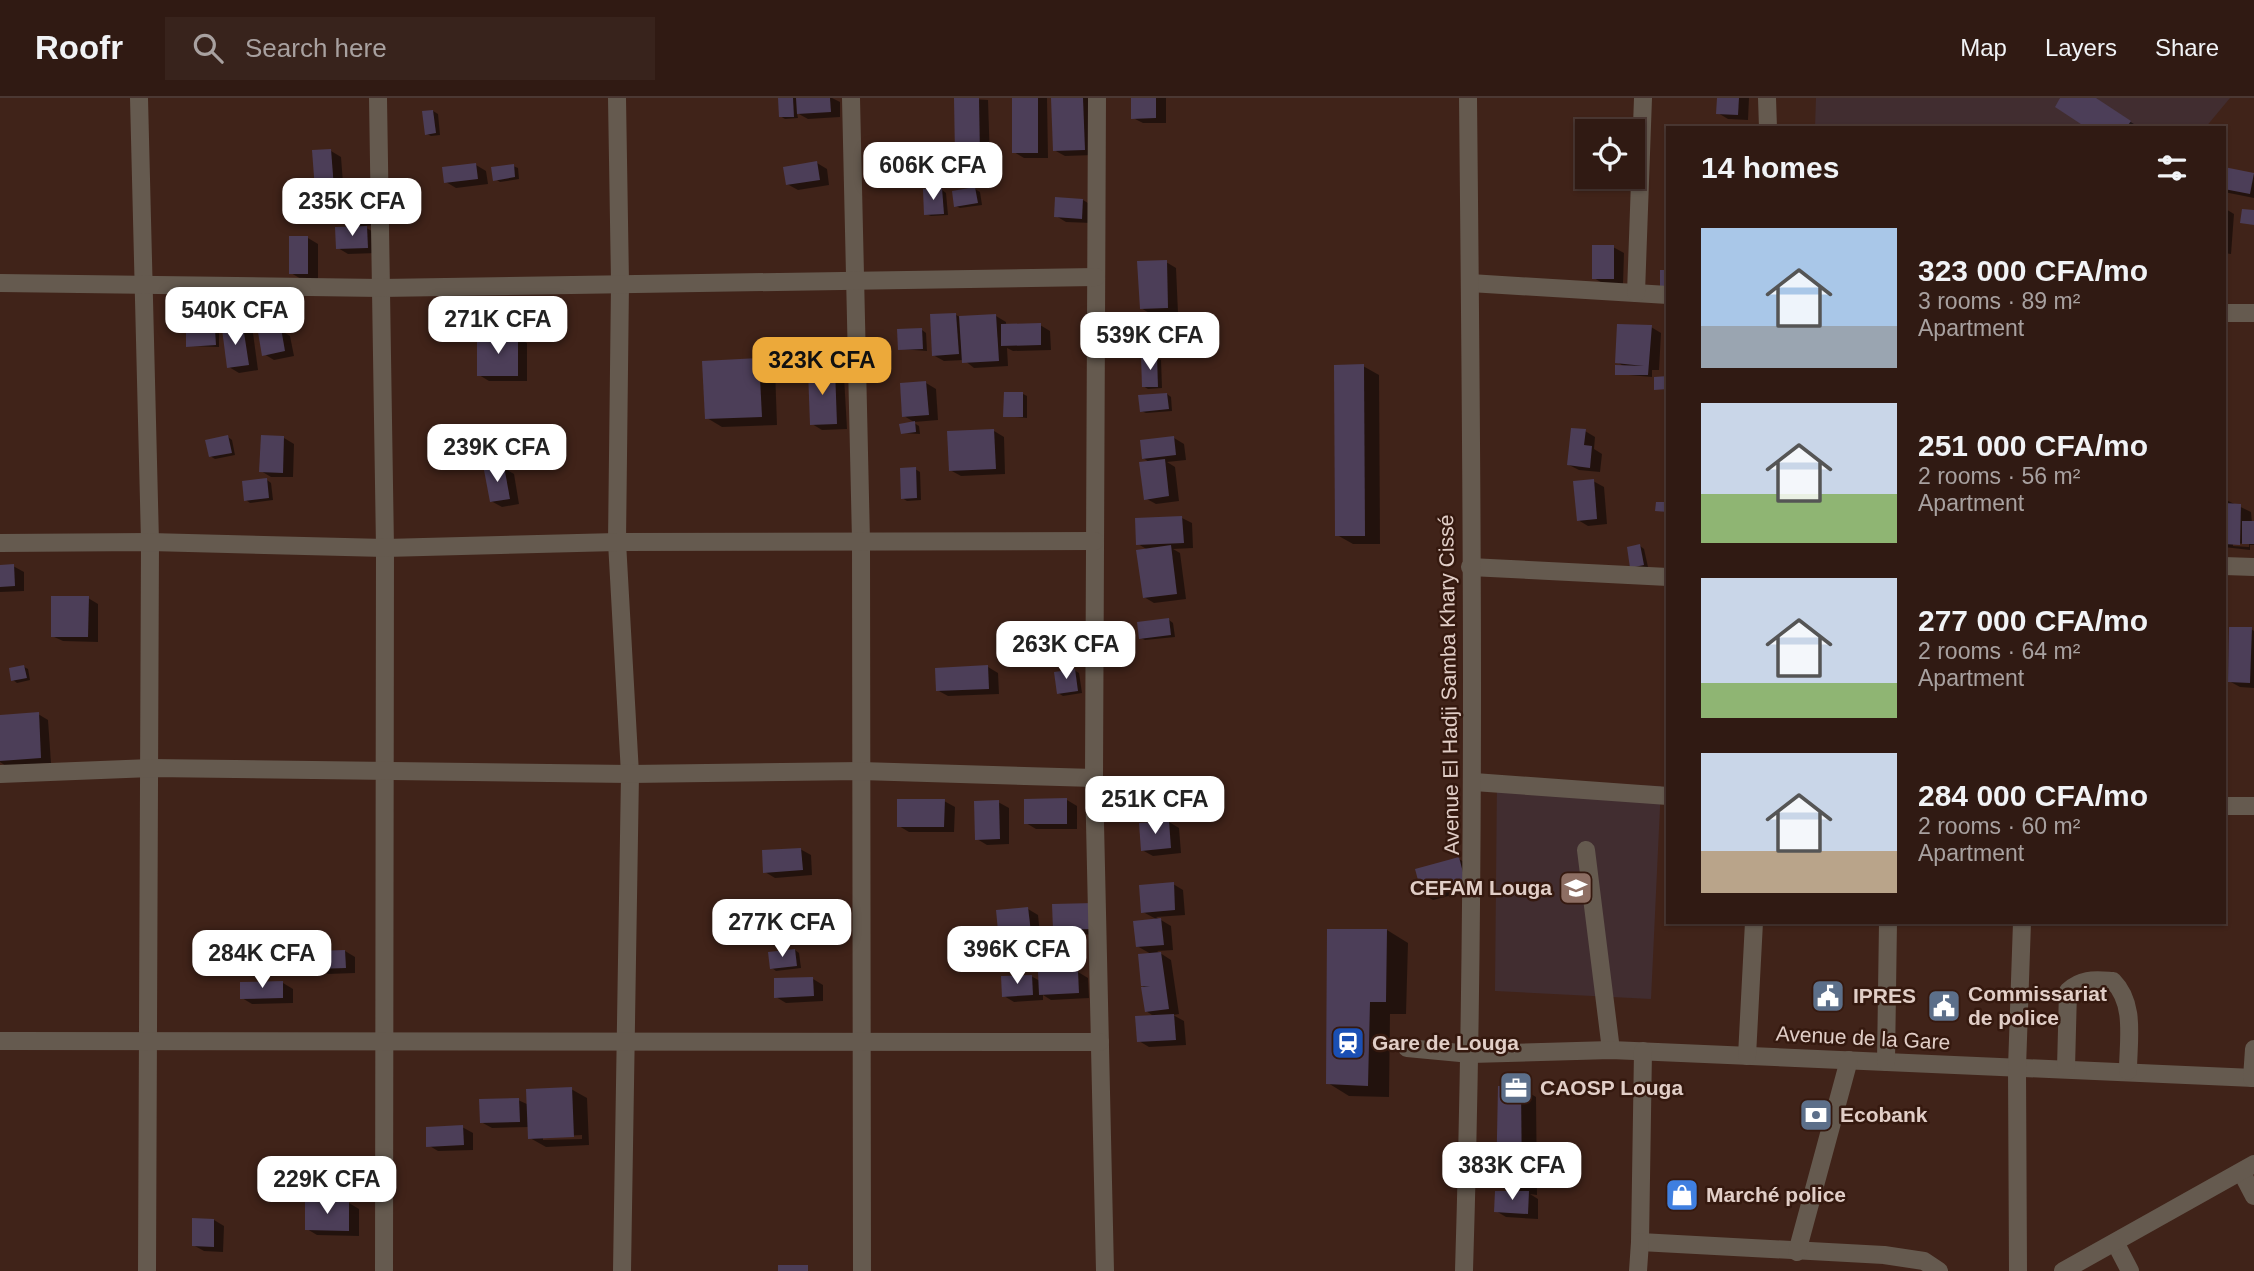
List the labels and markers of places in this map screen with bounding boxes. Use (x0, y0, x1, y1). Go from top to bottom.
pin: 606K CFA (861, 142, 1005, 202)
pin: 235K CFA (280, 178, 424, 238)
pin: 540K CFA (163, 288, 307, 347)
pin: 271K CFA (426, 296, 570, 356)
pin: 539K CFA (1078, 313, 1222, 372)
pin: 323K CFA (750, 338, 894, 397)
pin: 239K CFA (425, 424, 569, 484)
pin: 263K CFA (994, 622, 1138, 681)
pin: 251K CFA (1083, 776, 1227, 836)
school or university icon: CEFAM Louga (1557, 869, 1595, 907)
place label: CEFAM Louga (1410, 876, 1552, 899)
pin: 277K CFA (710, 900, 854, 959)
pin: 396K CFA (945, 926, 1089, 986)
pin: 284K CFA (190, 930, 334, 990)
public building icon: IPRES (1809, 977, 1847, 1015)
place label: Commissariat de police (1968, 982, 2107, 1029)
place label: IPRES (1853, 984, 1916, 1007)
public building icon: Commissariat de police (1925, 987, 1963, 1025)
station icon: Gare de Louga (1329, 1024, 1367, 1062)
place label: Gare de Louga (1372, 1031, 1519, 1054)
office icon: CAOSP Louga (1497, 1069, 1535, 1107)
place label: CAOSP Louga (1540, 1076, 1683, 1099)
bank icon: Ecobank (1797, 1096, 1835, 1134)
place label: Ecobank (1840, 1103, 1928, 1126)
pin: 383K CFA (1440, 1142, 1584, 1202)
pin: 229K CFA (255, 1156, 399, 1216)
shop icon: Marché police (1663, 1176, 1701, 1214)
place label: Marché police (1706, 1183, 1846, 1206)

